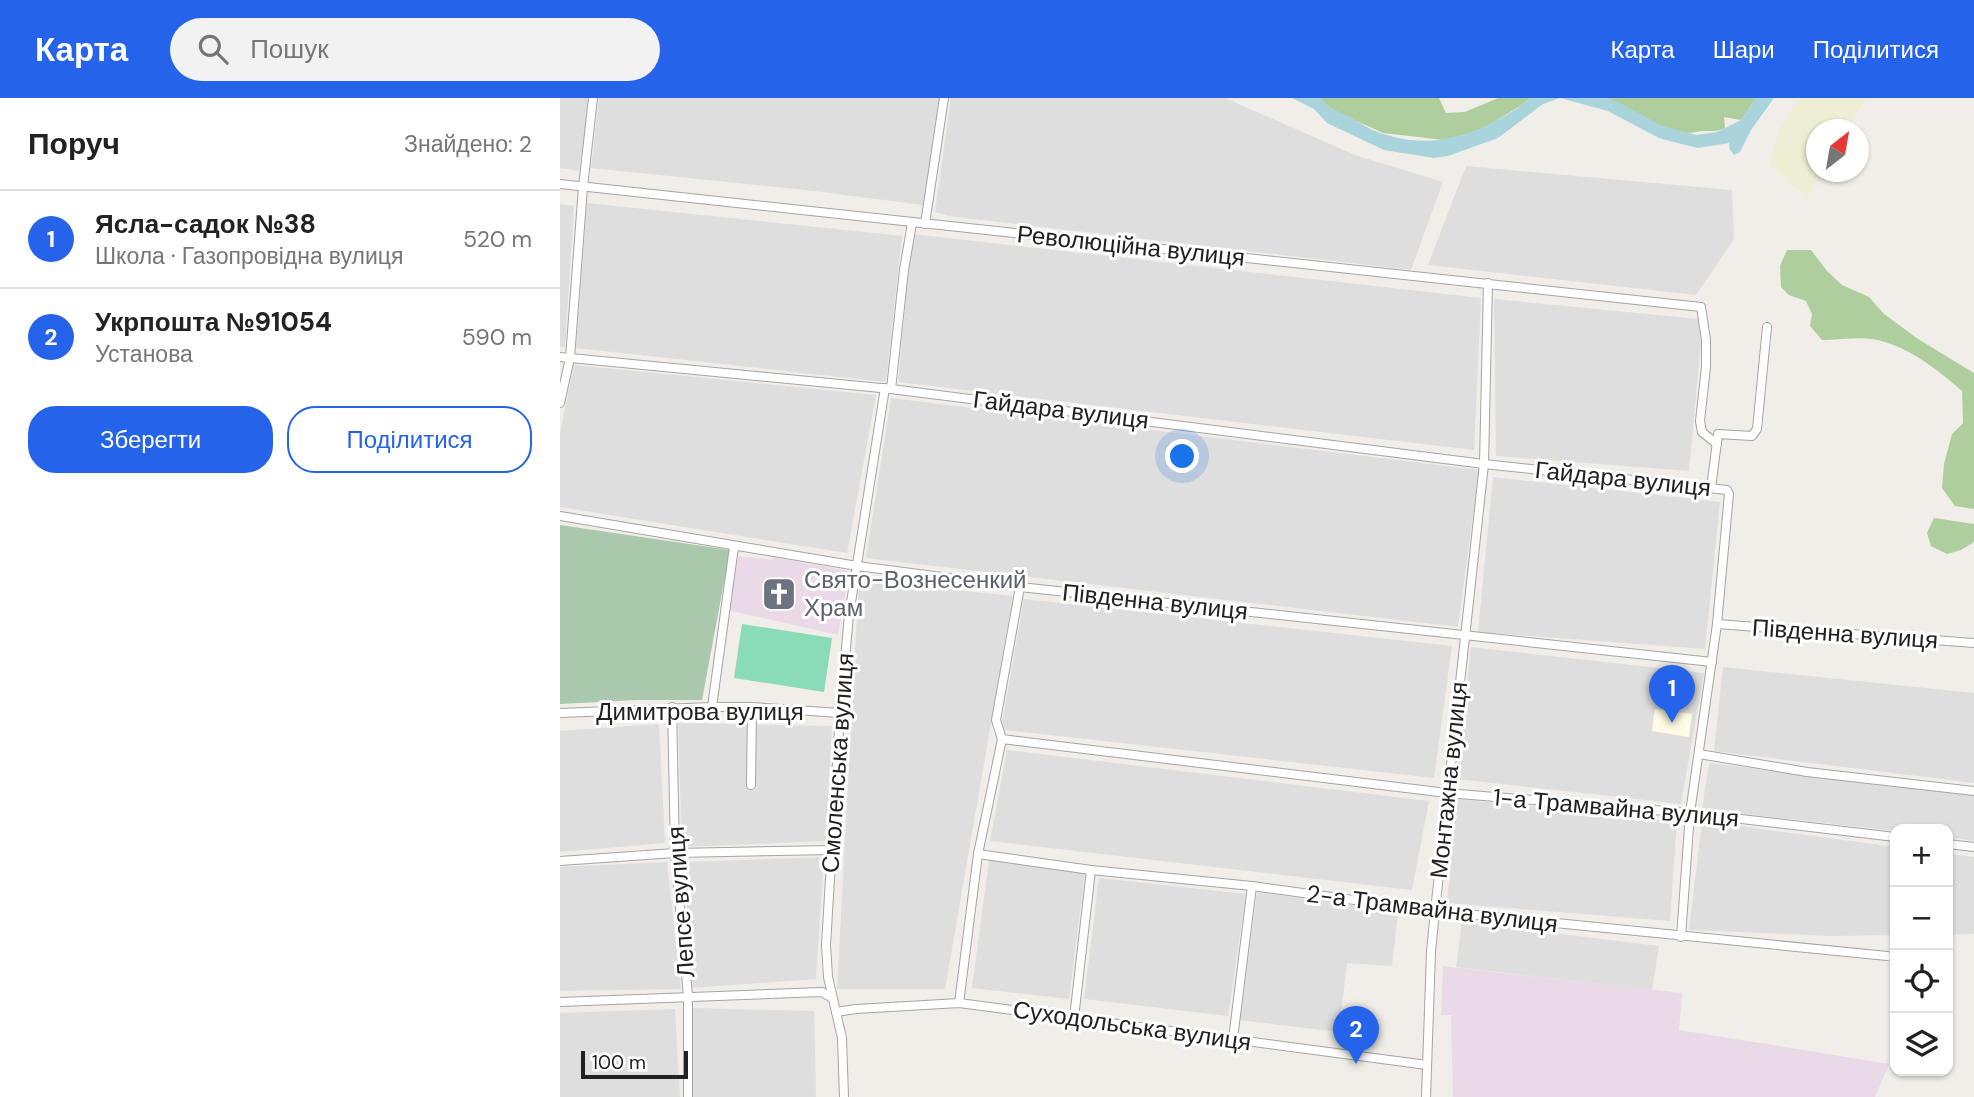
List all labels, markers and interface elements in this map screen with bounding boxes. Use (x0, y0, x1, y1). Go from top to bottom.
search box (170, 18, 660, 81)
text: Карта (35, 28, 128, 71)
icon: search (194, 30, 232, 68)
text: Пошук (250, 32, 329, 66)
text: Карта (1610, 34, 1675, 65)
text: Шари (1713, 34, 1775, 65)
text: Поділитися (1813, 34, 1939, 65)
north arrow (1806, 119, 1869, 182)
text: Поруч (28, 124, 120, 163)
text: Знайдено: 2 (404, 129, 532, 159)
text: Ясла-садок №38 (95, 207, 316, 241)
street label: Революційна вулиця (1016, 218, 1247, 273)
text: 1 (47, 224, 55, 254)
text: 520 m (463, 224, 532, 254)
text: Школа · Газопровідна вулиця (95, 241, 403, 271)
text: Укрпошта №91054 (95, 305, 332, 339)
text: 2 (44, 322, 58, 352)
text: 590 m (462, 322, 532, 352)
text: Установа (95, 339, 193, 369)
street label: Гайдара вулиця (971, 383, 1151, 436)
button: Зберегти (28, 406, 273, 473)
button: Поділитися (287, 406, 532, 473)
your location (1165, 439, 1199, 473)
street label: Гайдара вулиця (1534, 454, 1713, 503)
place label: Свято-Вознесенкий Храм (804, 564, 1026, 623)
church icon: Свято-Вознесенкий Храм (760, 575, 798, 613)
street label: Південна вулиця (1061, 576, 1249, 627)
street label: Південна вулиця (1751, 612, 1939, 655)
street label: Смоленська вулиця (814, 652, 861, 874)
pin: 1 (1649, 665, 1695, 723)
street label: Монтажна вулиця (1423, 680, 1474, 880)
street label: Димитрова вулиця (596, 696, 804, 727)
street label: 1-а Трамвайна вулиця (1492, 781, 1740, 834)
map controls (1890, 824, 1953, 1076)
button: + (1890, 824, 1953, 887)
street label: Лепсе вулиця (660, 825, 701, 979)
street label: 2-а Трамвайна вулиця (1305, 878, 1560, 939)
button: − (1890, 887, 1953, 950)
button: locate (1890, 950, 1953, 1013)
street label: Суходольська вулиця (1011, 993, 1253, 1058)
pin: 2 (1333, 1006, 1379, 1064)
button: layers (1890, 1013, 1953, 1076)
scale bar (581, 1048, 688, 1080)
text: 100 m (592, 1050, 646, 1075)

